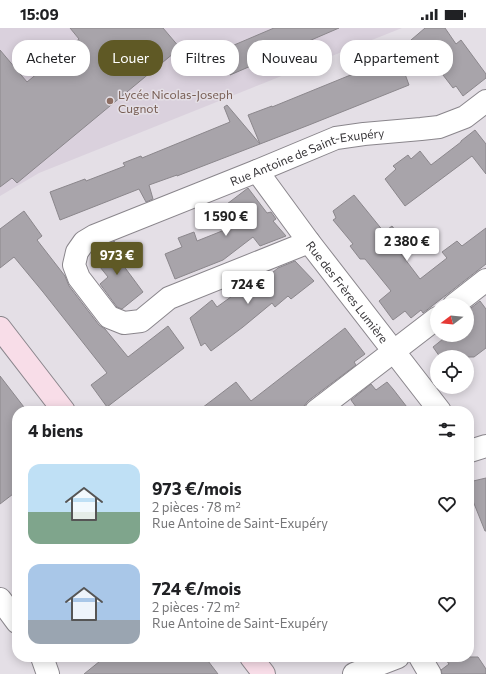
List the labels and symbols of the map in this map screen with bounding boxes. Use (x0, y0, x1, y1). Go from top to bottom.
place label: Lycée Nicolas-Joseph Cugnot (118, 87, 233, 115)
marker: Lycée Nicolas-Joseph Cugnot (105, 96, 115, 106)
street label: Rue Antoine de Saint-Exupéry (228, 125, 385, 188)
pin: 1 590 € (189, 203, 263, 237)
pin: 2 380 € (370, 228, 444, 262)
street label: Rue des Frères Lumière (304, 238, 391, 346)
pin: 973 € (89, 242, 145, 276)
pin: 724 € (220, 271, 276, 305)
north arrow (430, 298, 474, 342)

